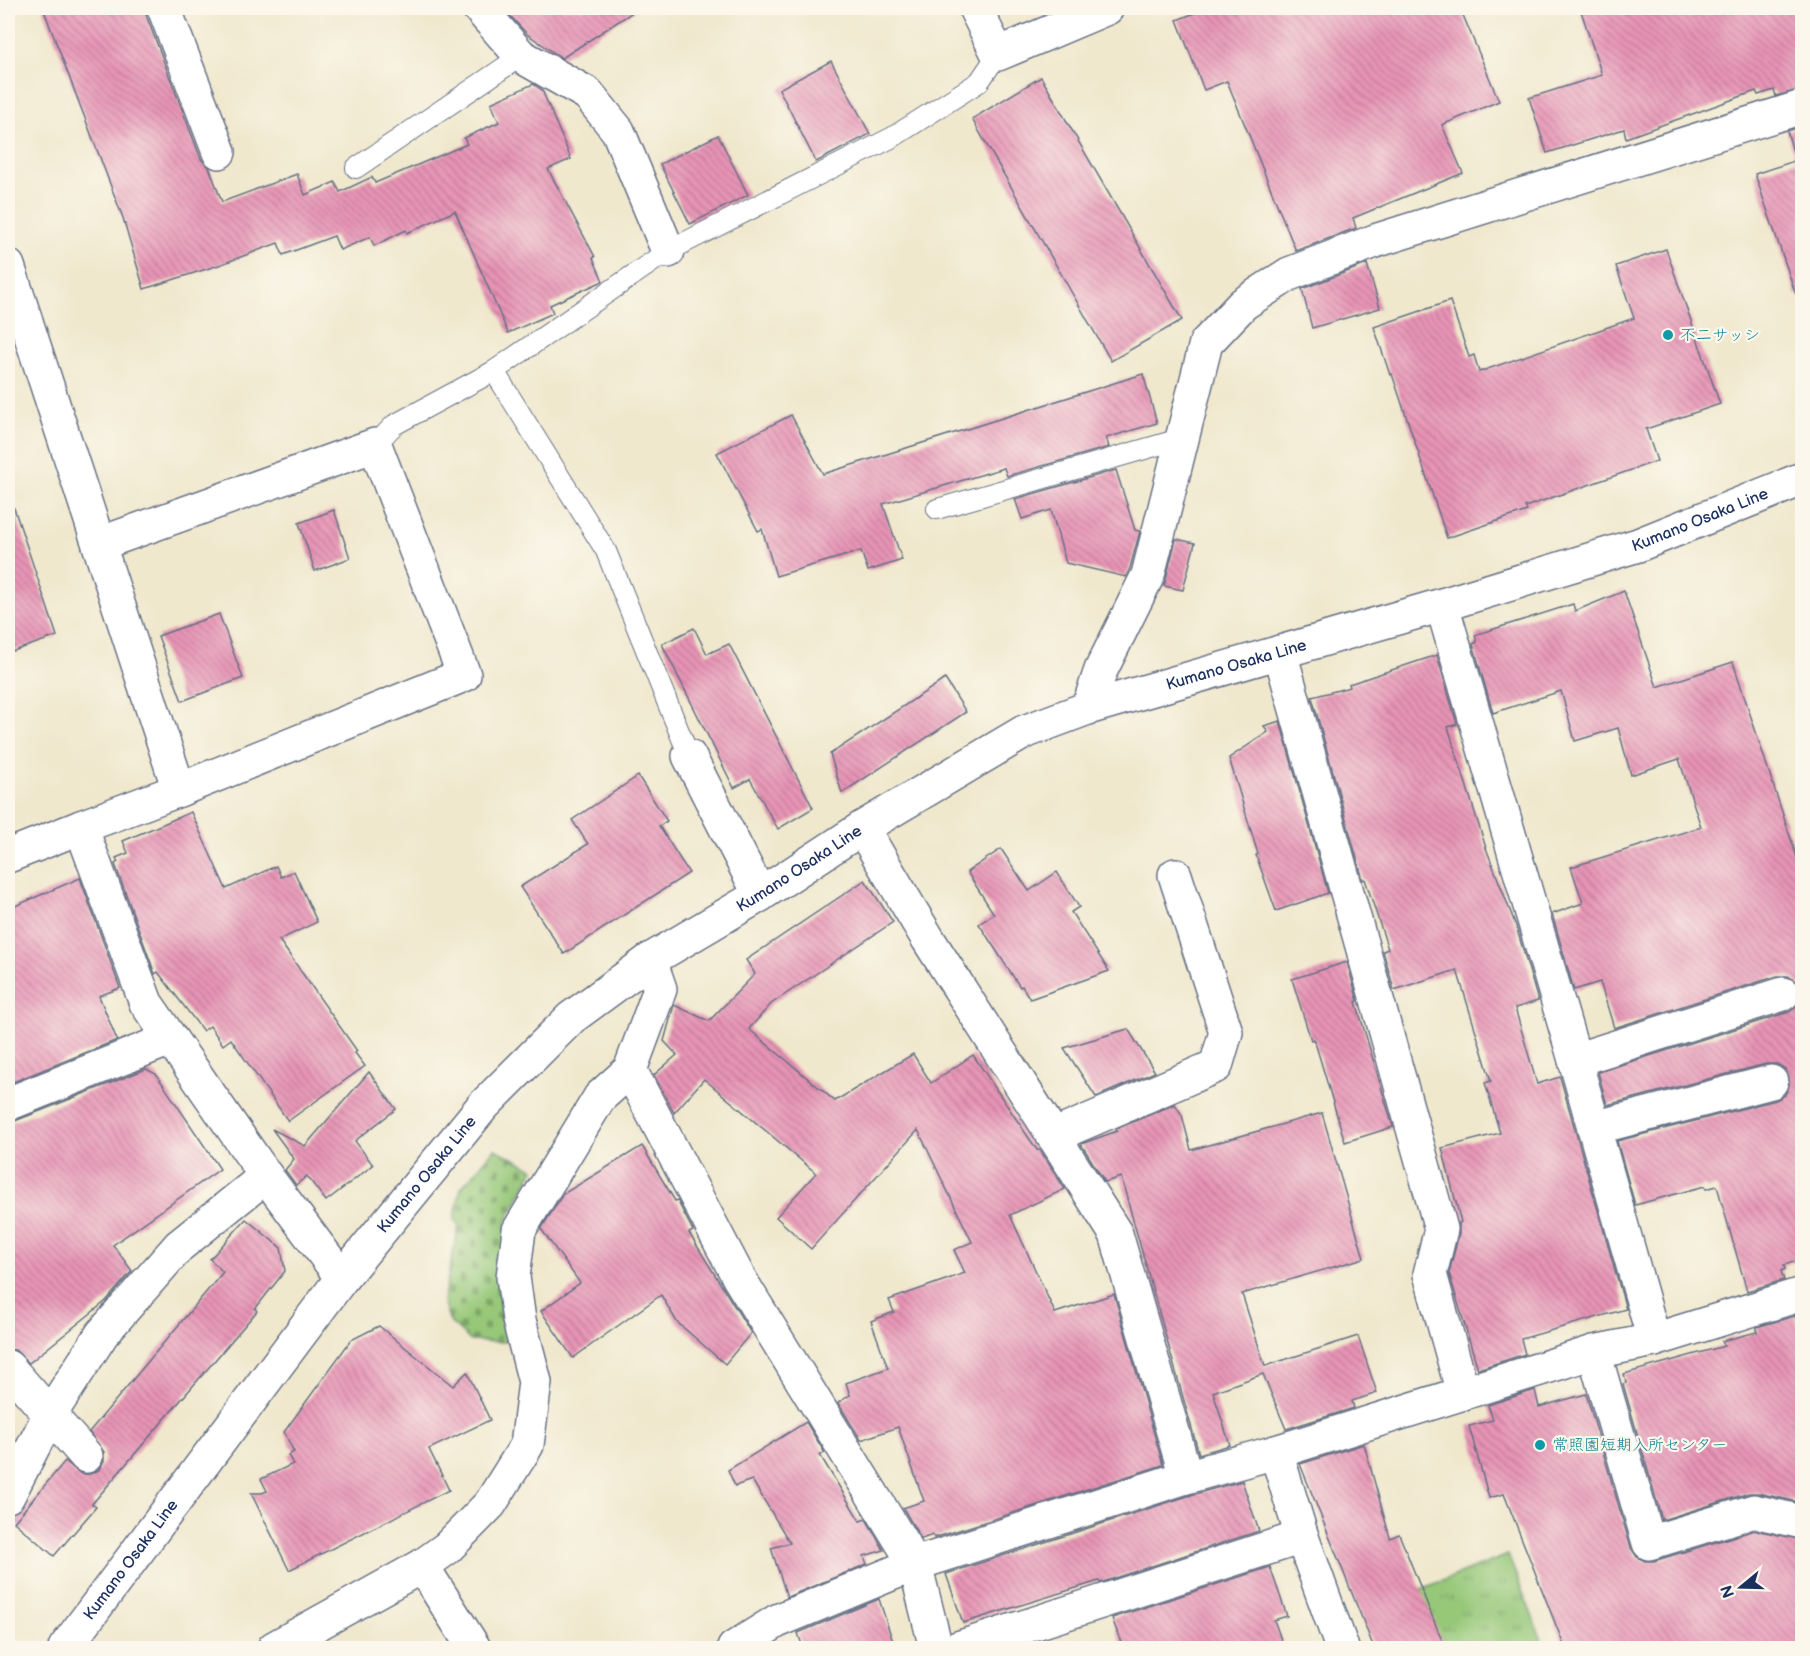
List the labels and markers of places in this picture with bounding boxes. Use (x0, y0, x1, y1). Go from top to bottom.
place label: 不二サッシ (1680, 326, 1760, 345)
marker: 不二サッシ (1661, 328, 1675, 342)
place label: 常照園短期入所センター (1552, 1436, 1727, 1455)
marker: 常照園短期入所センター (1533, 1438, 1547, 1452)

